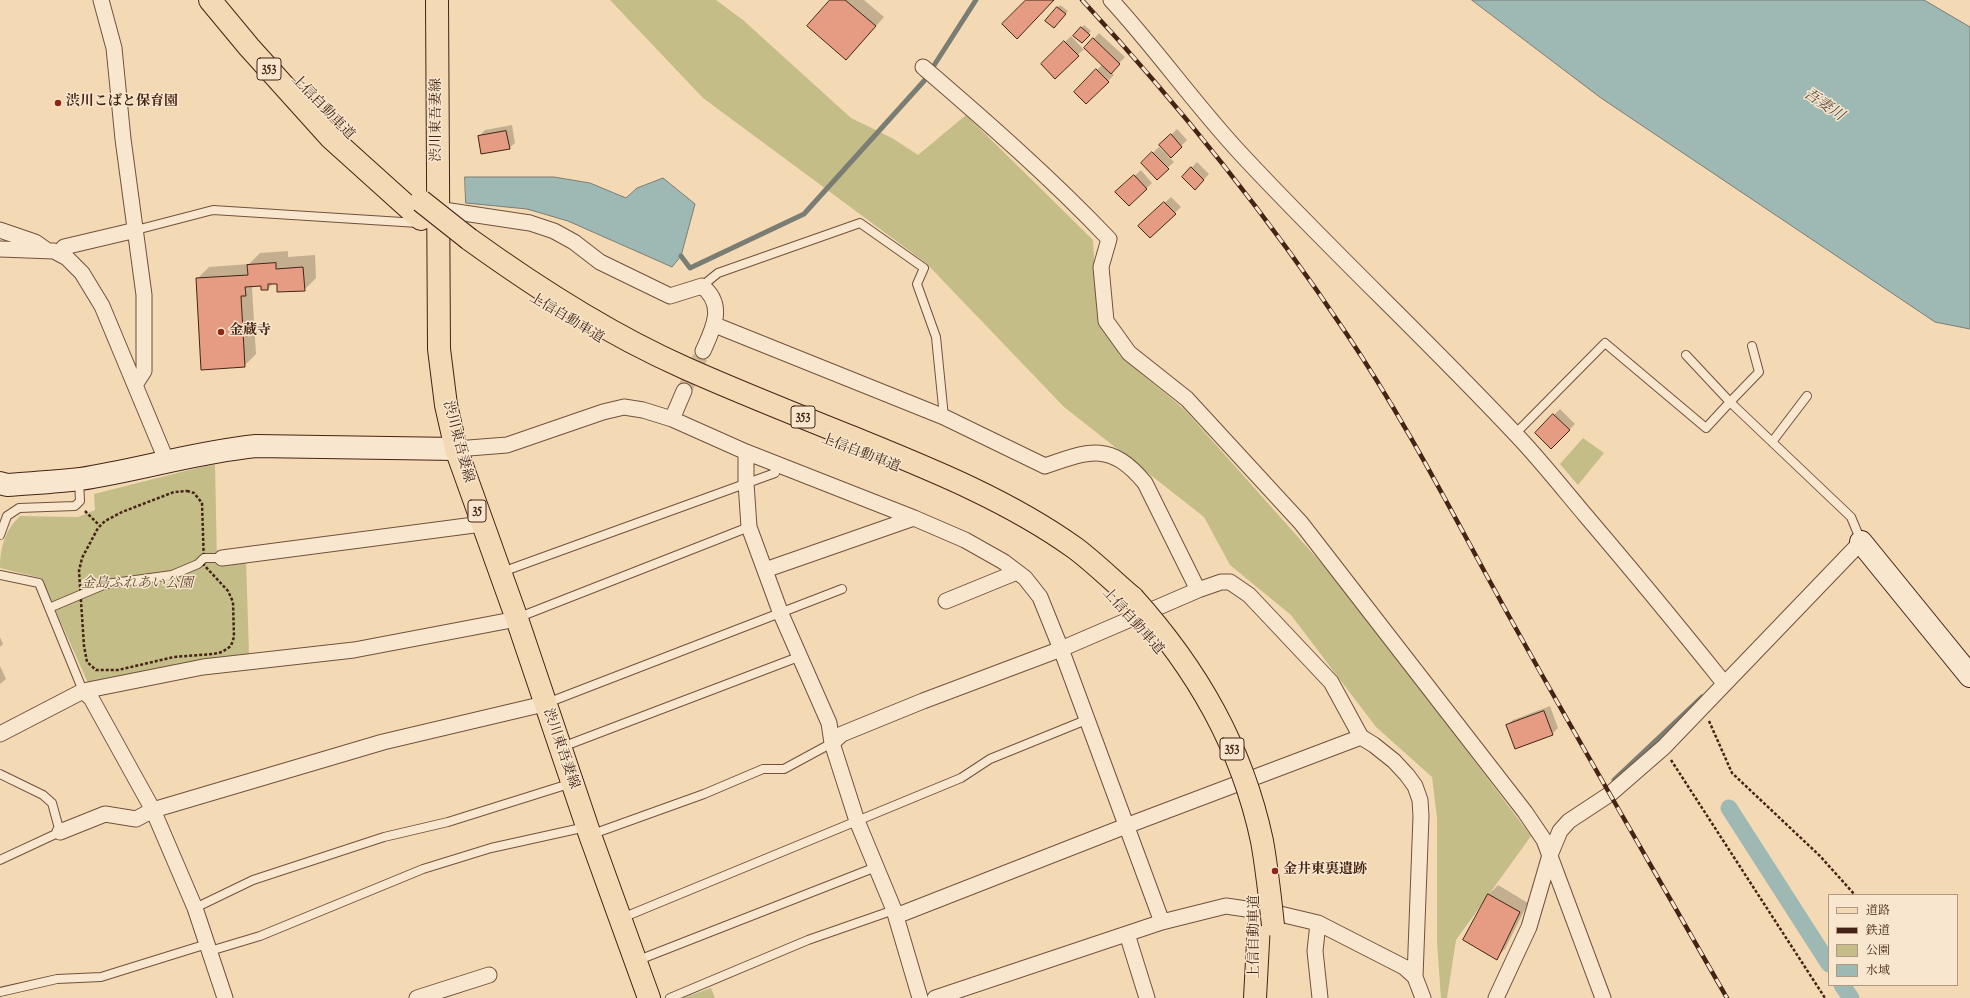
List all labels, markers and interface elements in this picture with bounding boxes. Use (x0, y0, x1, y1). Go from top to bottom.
road number: 353 (257, 58, 281, 80)
street label: 上信自動車道 (287, 72, 357, 144)
street label: 渋川東吾妻線 (430, 78, 446, 162)
water label: 吾妻川 (1799, 86, 1847, 126)
place label: 渋川こばと保育園 (66, 95, 178, 111)
marker: 渋川こばと保育園 (53, 98, 63, 108)
street label: 上信自動車道 (526, 290, 606, 348)
place label: 金蔵寺 (229, 324, 271, 340)
marker: 金蔵寺 (216, 327, 226, 337)
street label: 渋川東吾妻線 (438, 399, 476, 485)
road number: 353 (791, 406, 815, 428)
street label: 上信自動車道 (818, 431, 902, 477)
road number: 35 (468, 500, 486, 522)
park label: 金島ふれあい公園 (81, 577, 193, 593)
street label: 上信自動車道 (1098, 585, 1166, 659)
street label: 渋川東吾妻線 (538, 707, 582, 791)
road number: 353 (1220, 738, 1244, 760)
place label: 金井東裏遺跡 (1283, 863, 1367, 879)
marker: 金井東裏遺跡 (1270, 866, 1280, 876)
legend (1828, 894, 1958, 986)
street label: 上信自動車道 (1248, 895, 1264, 979)
text: 道路 (1866, 902, 1890, 920)
text: 鉄道 (1866, 922, 1890, 940)
text: 公園 (1866, 942, 1890, 960)
text: 水域 (1866, 962, 1890, 980)

